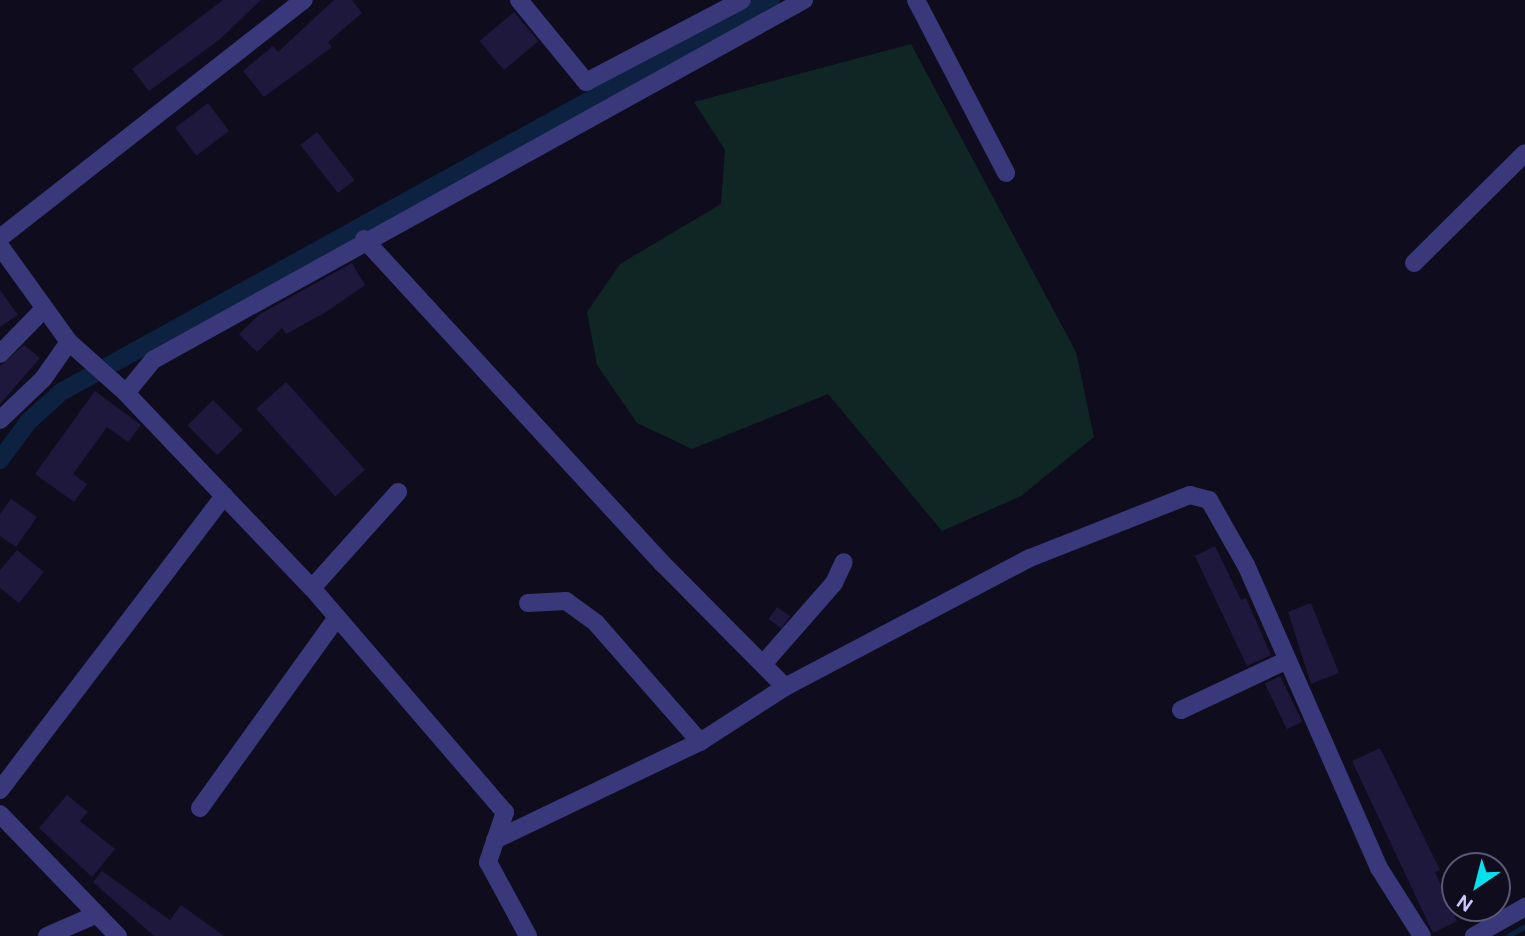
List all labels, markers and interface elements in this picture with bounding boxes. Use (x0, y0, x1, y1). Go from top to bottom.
north arrow (1441, 852, 1511, 922)
text: N (1452, 889, 1478, 917)

